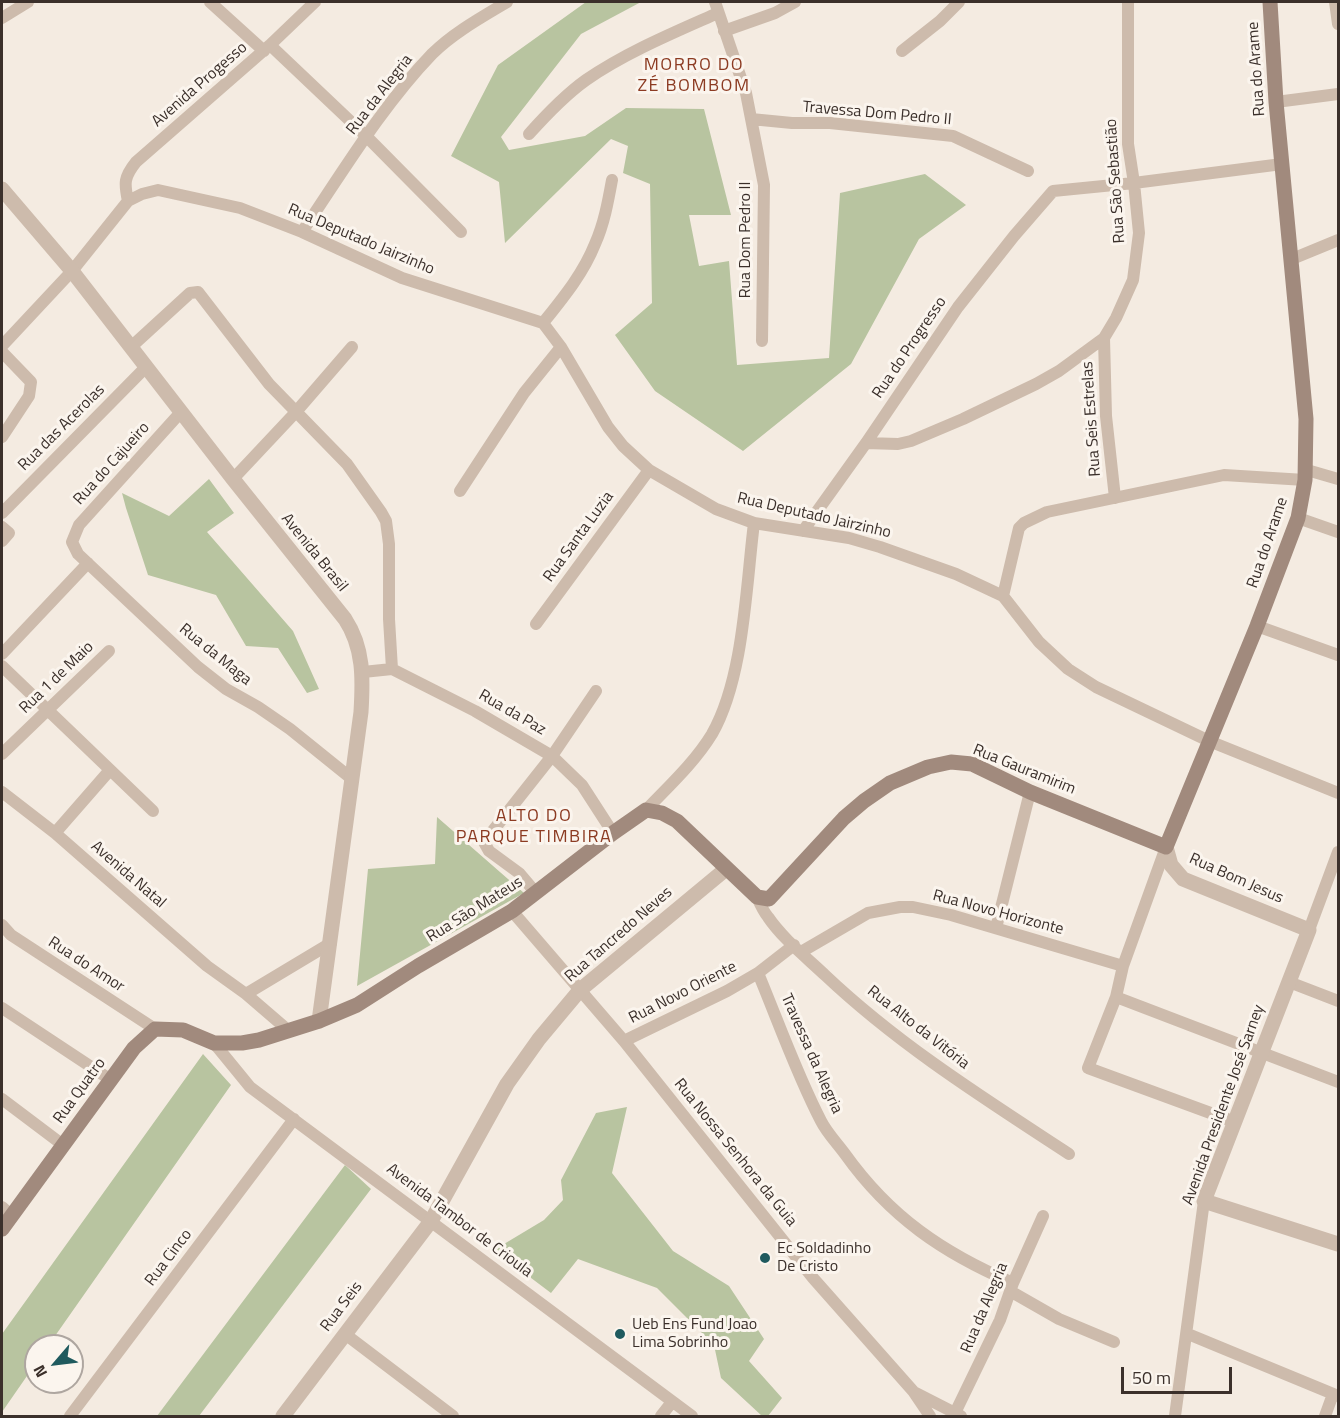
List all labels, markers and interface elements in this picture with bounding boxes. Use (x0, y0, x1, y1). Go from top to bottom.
street label: Rua do Arame (1244, 21, 1270, 117)
street label: Avenida Progesso (148, 38, 252, 132)
street label: Rua da Alegria (343, 51, 417, 139)
district label: MORRO DO ZÉ BOMBOM (637, 55, 751, 98)
street label: Travessa Dom Pedro II (802, 98, 952, 130)
street label: Rua São Sebastião (1102, 118, 1130, 244)
street label: Rua Dom Pedro II (736, 182, 756, 298)
street label: Rua Deputado Jairzinho (285, 200, 437, 280)
street label: Rua do Progresso (869, 293, 951, 403)
street label: Rua Seis Estrelas (1078, 361, 1106, 477)
street label: Rua das Acerolas (15, 381, 109, 475)
street label: Rua do Cajueiro (70, 419, 154, 509)
street label: Rua Santa Luzia (540, 488, 618, 586)
street label: Rua Deputado Jairzinho (735, 489, 893, 543)
street label: Rua do Arame (1243, 495, 1293, 591)
street label: Avenida Brasil (277, 510, 351, 596)
street label: Rua da Maga (175, 620, 255, 690)
street label: Rua 1 de Maio (16, 638, 98, 718)
street label: Rua da Paz (475, 686, 549, 740)
street label: Rua Gauramirim (970, 741, 1078, 799)
district label: ALTO DO PARQUE TIMBIRA (456, 806, 612, 848)
street label: Avenida Natal (87, 837, 169, 913)
street label: Rua Bom Jesus (1186, 850, 1286, 908)
street label: Rua São Mateus (423, 873, 527, 947)
street label: Rua Tancredo Neves (561, 883, 677, 987)
street label: Rua Novo Horizonte (931, 886, 1065, 940)
street label: Rua do Amor (44, 933, 128, 997)
street label: Rua Novo Oriente (626, 958, 740, 1028)
street label: Rua Alto da Vitória (863, 982, 973, 1074)
street label: Travessa da Alegria (776, 991, 846, 1117)
street label: Avenida Presidente José Sarney (1179, 1002, 1269, 1208)
street label: Rua Quatro (50, 1054, 110, 1128)
street label: Rua Nossa Senhora da Guia (669, 1075, 801, 1231)
street label: Avenida Tambor de Crioula (382, 1160, 536, 1282)
street label: Rua Cinco (141, 1226, 197, 1290)
place label: Ec Soldadinho De Cristo (777, 1239, 871, 1277)
marker: Ec Soldadinho De Cristo (758, 1251, 772, 1265)
street label: Rua da Alegria (957, 1260, 1013, 1356)
street label: Rua Seis (317, 1278, 367, 1336)
place label: Ueb Ens Fund Joao Lima Sobrinho (632, 1315, 757, 1353)
marker: Ueb Ens Fund Joao Lima Sobrinho (613, 1327, 627, 1341)
north arrow (24, 1334, 84, 1394)
scale bar (1124, 1355, 1235, 1393)
text: N (27, 1361, 53, 1382)
text: 50 m (1132, 1364, 1171, 1391)

